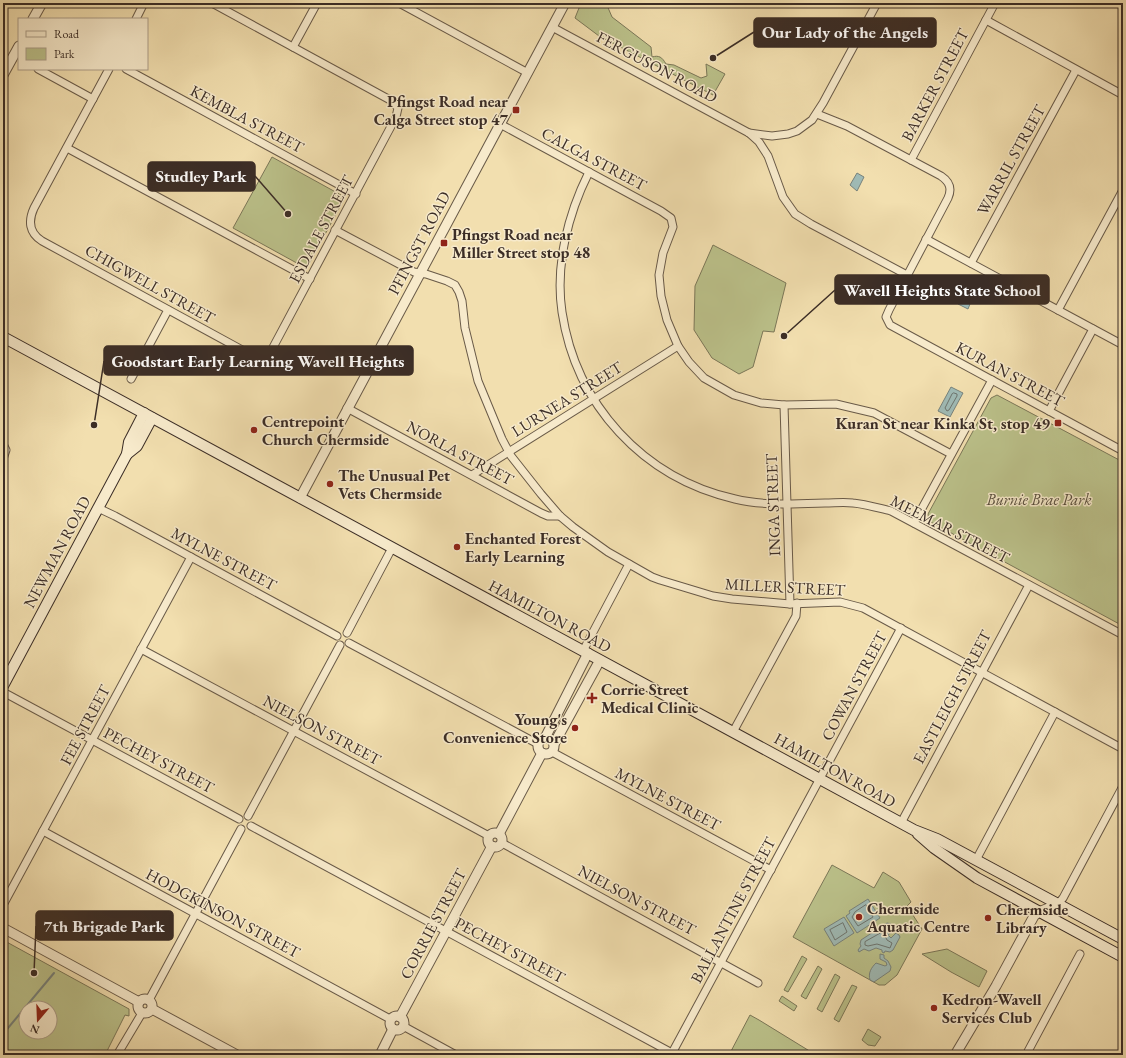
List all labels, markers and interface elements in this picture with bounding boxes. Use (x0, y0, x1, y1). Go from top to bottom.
legend (18, 18, 148, 70)
callout: Our Lady of the Angels (754, 18, 936, 47)
text: Our Lady of the Angels (762, 21, 928, 43)
street label: BARKER STREET (896, 25, 974, 145)
text: Road (54, 26, 80, 42)
street label: FERGUSON ROAD (593, 26, 721, 108)
text: Park (54, 46, 75, 62)
street label: KEMBLA STREET (187, 80, 308, 158)
place label: Pfingst Road near Calga Street stop 47 (374, 91, 509, 130)
street label: WARRIL STREET (972, 101, 1050, 219)
marker: Pfingst Road near Calga Street stop 47 (511, 105, 521, 115)
street label: CALGA STREET (538, 122, 650, 196)
callout: Studley Park (148, 162, 255, 191)
text: Studley Park (155, 165, 247, 187)
street label: ESDALE STREET (284, 171, 358, 286)
street label: PFINGST ROAD (383, 188, 455, 298)
place label: Pfingst Road near Miller Street stop 48 (452, 224, 590, 263)
marker: Pfingst Road near Miller Street stop 48 (439, 238, 449, 248)
street label: CHIGWELL STREET (81, 240, 219, 329)
callout: Wavell Heights State School (835, 275, 1049, 304)
text: Wavell Heights State School (843, 279, 1041, 301)
street label: KURAN STREET (952, 337, 1068, 412)
callout: Goodstart Early Learning Wavell Heights (104, 346, 413, 375)
text: Goodstart Early Learning Wavell Heights (112, 350, 404, 372)
street label: LURNEA STREET (508, 356, 627, 442)
place label: Centrepoint Church Chermside (262, 411, 389, 450)
place label: Kuran St near Kinka St, stop 49 (836, 413, 1051, 434)
street label: NORLA STREET (403, 416, 517, 490)
marker: Kuran St near Kinka St, stop 49 (1053, 418, 1063, 428)
marker: Centrepoint Church Chermside (249, 425, 259, 435)
street label: INGA STREET (761, 453, 785, 557)
place label: The Unusual Pet Vets Chermside (338, 465, 450, 504)
marker: The Unusual Pet Vets Chermside (325, 479, 335, 489)
park label: Burnie Brae Park (986, 489, 1092, 510)
street label: MEEMAR STREET (887, 490, 1013, 568)
street label: NEWMAN ROAD (19, 492, 95, 612)
street label: MYLNE STREET (168, 522, 280, 596)
place label: Enchanted Forest Early Learning (465, 528, 581, 567)
marker: Enchanted Forest Early Learning (452, 542, 462, 552)
street label: MILLER STREET (724, 573, 846, 601)
street label: HAMILTON ROAD (485, 575, 615, 657)
street label: EASTLEIGH STREET (908, 626, 996, 767)
street label: COWAN STREET (816, 627, 892, 744)
place label: Corrie Street Medical Clinic (601, 679, 699, 718)
street label: FEE STREET (55, 681, 115, 769)
street label: NIELSON STREET (260, 690, 385, 770)
marker: Corrie Street Medical Clinic (586, 692, 598, 704)
place label: Young's Convenience Store (443, 709, 567, 748)
street label: PECHEY STREET (100, 722, 218, 798)
marker: Young's Convenience Store (570, 723, 580, 733)
street label: HAMILTON ROAD (770, 728, 900, 812)
street label: MYLNE STREET (612, 762, 724, 836)
street label: BALLANTINE STREET (686, 833, 780, 987)
street label: NIELSON STREET (575, 860, 700, 940)
street label: HODGKINSON STREET (142, 863, 304, 963)
street label: CORRIE STREET (395, 865, 471, 983)
place label: Chermside Aquatic Centre (866, 898, 970, 937)
place label: Chermside Library (996, 899, 1069, 938)
callout: 7th Brigade Park (36, 911, 173, 940)
street label: PECHEY STREET (451, 912, 569, 988)
marker: Chermside Aquatic Centre (854, 912, 864, 922)
marker: Chermside Library (983, 913, 993, 923)
text: 7th Brigade Park (43, 915, 165, 937)
place label: Kedron-Wavell Services Club (942, 989, 1042, 1028)
north arrow (18, 1000, 58, 1040)
marker: Kedron-Wavell Services Club (929, 1003, 939, 1013)
text: N (28, 1021, 41, 1038)

